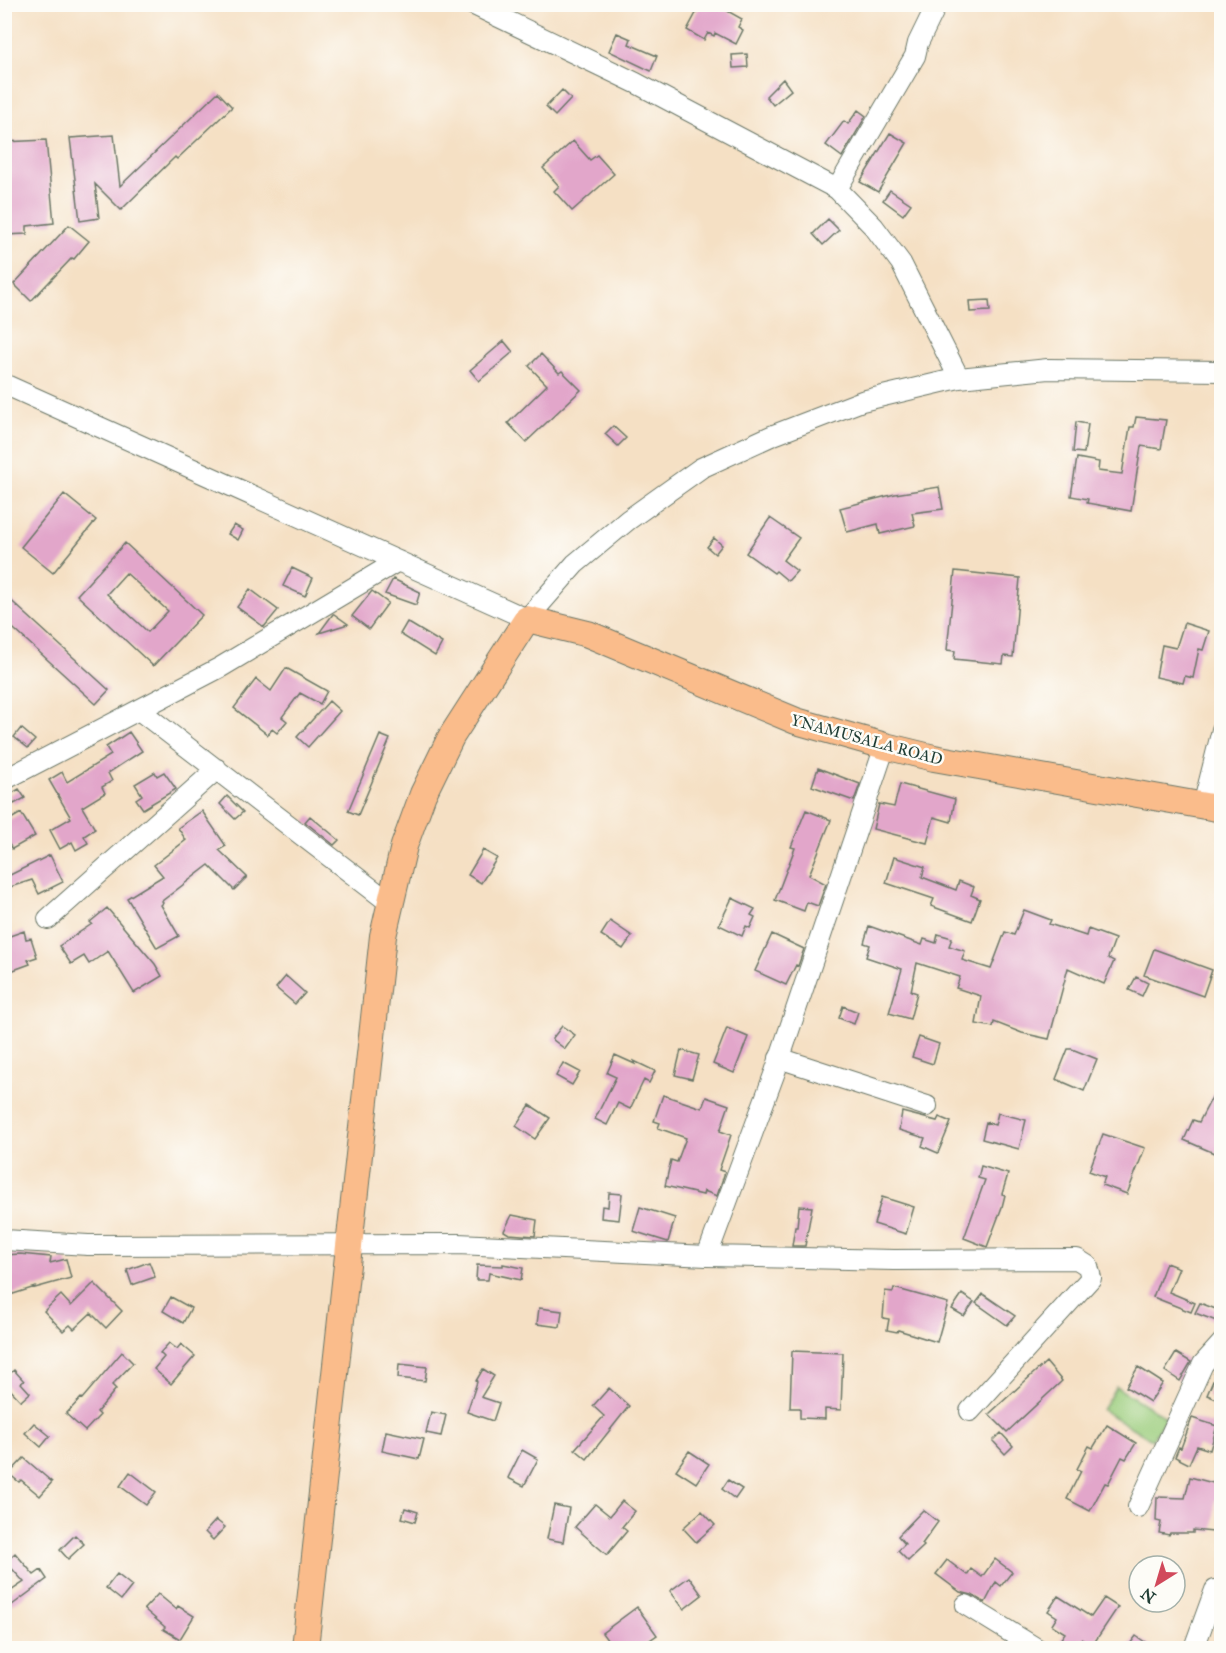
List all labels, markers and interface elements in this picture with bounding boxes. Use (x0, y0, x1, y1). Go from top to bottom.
street label: YNAMUSALA ROAD (789, 710, 945, 769)
north arrow (1127, 1554, 1187, 1614)
text: N (1137, 1584, 1159, 1607)

